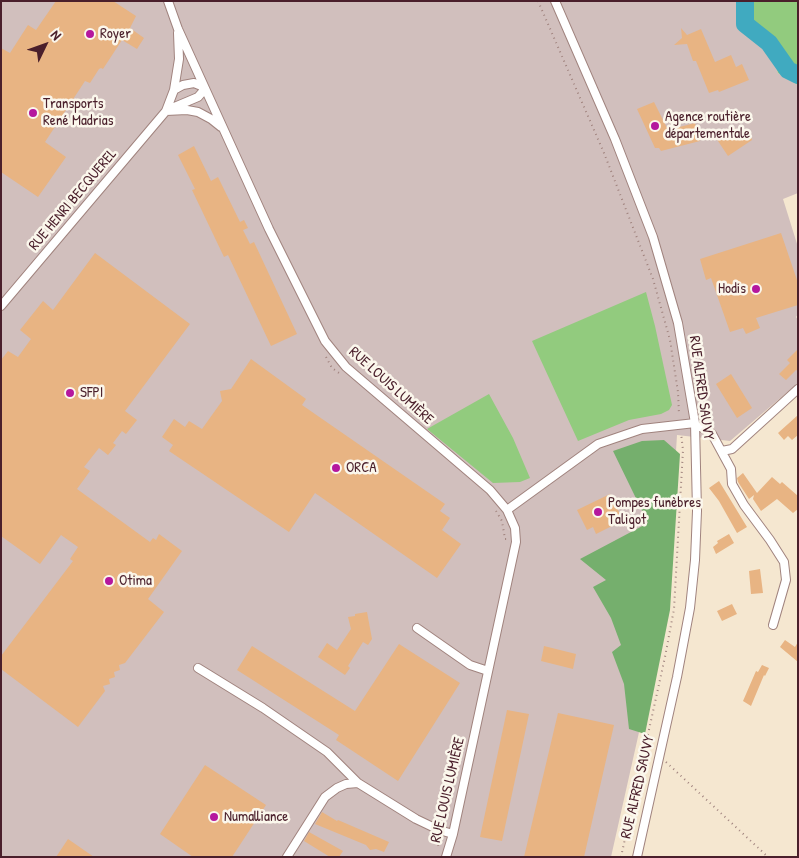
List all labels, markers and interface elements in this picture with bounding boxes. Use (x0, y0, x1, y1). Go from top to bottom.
north arrow (20, 20, 70, 70)
text: N (47, 25, 66, 44)
place label: Royer (100, 25, 131, 43)
marker: Royer (84, 28, 96, 40)
place label: Transports René Madrias (43, 95, 113, 130)
marker: Transports René Madrias (27, 107, 39, 119)
place label: Agence routière départementale (665, 108, 751, 143)
marker: Agence routière départementale (649, 120, 661, 132)
street label: RUE HENRI BECQUEREL (25, 146, 121, 254)
place label: Hodis (718, 280, 746, 298)
marker: Hodis (750, 283, 762, 295)
street label: RUE ALFRED SAUVY (685, 335, 717, 441)
street label: RUE LOUIS LUMIÈRE (345, 343, 437, 429)
place label: SFPI (80, 384, 103, 402)
marker: SFPI (64, 387, 76, 399)
place label: ORCA (346, 459, 377, 477)
marker: ORCA (330, 462, 342, 474)
place label: Pompes funèbres Taligot (608, 494, 701, 529)
marker: Pompes funèbres Taligot (592, 506, 604, 518)
place label: Otima (119, 572, 152, 590)
marker: Otima (103, 575, 115, 587)
street label: RUE ALFRED SAUVY (617, 734, 659, 840)
street label: RUE LOUIS LUMIÈRE (427, 736, 469, 844)
place label: Numalliance (224, 808, 288, 826)
marker: Numalliance (208, 811, 220, 823)

